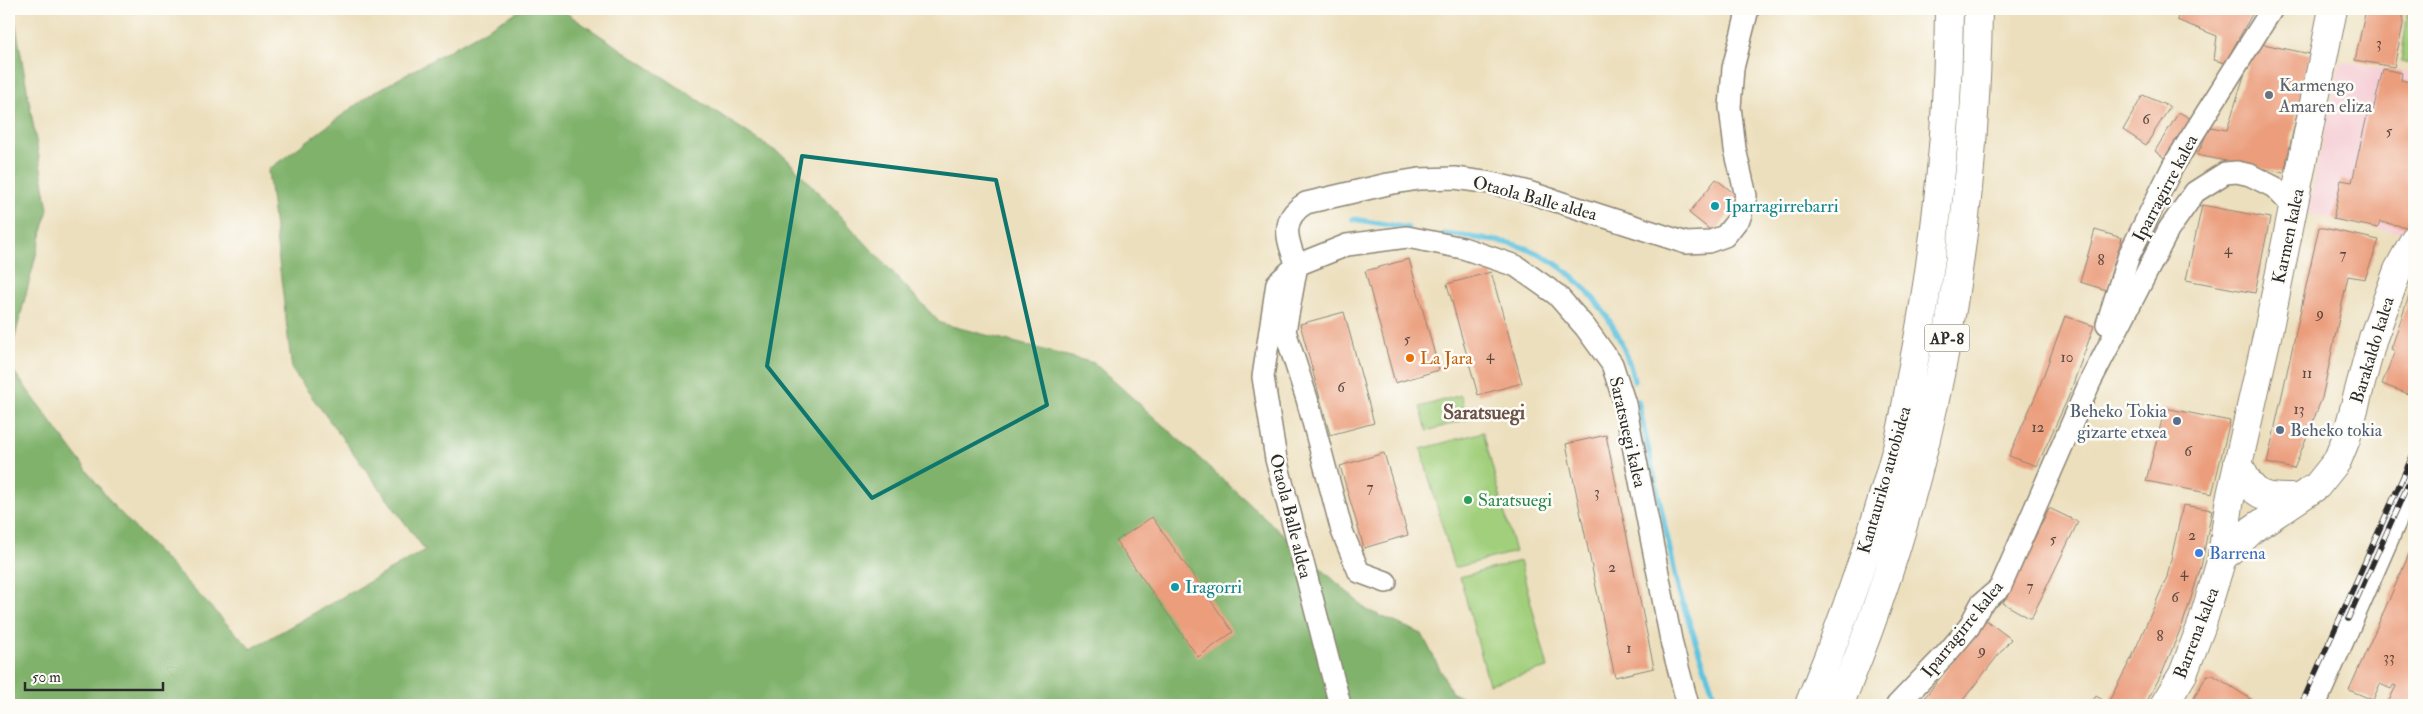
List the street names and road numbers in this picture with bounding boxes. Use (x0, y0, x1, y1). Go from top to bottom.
street label: Iparragirre kalea (2128, 130, 2204, 246)
street label: Otaola Balle aldea (1470, 171, 1600, 226)
street label: Karmen kalea (2267, 186, 2310, 286)
street label: Barakaldo kalea (2345, 293, 2400, 406)
road number: AP-8 (1924, 324, 1970, 352)
street label: Saratsuegi kalea (1604, 374, 1652, 490)
street label: Kantauriko autobidea (1852, 403, 1917, 557)
street label: Otaola Balle aldea (1264, 451, 1317, 581)
street label: Iparragirre kalea (1916, 576, 2009, 682)
street label: Barrena kalea (2169, 584, 2225, 682)

